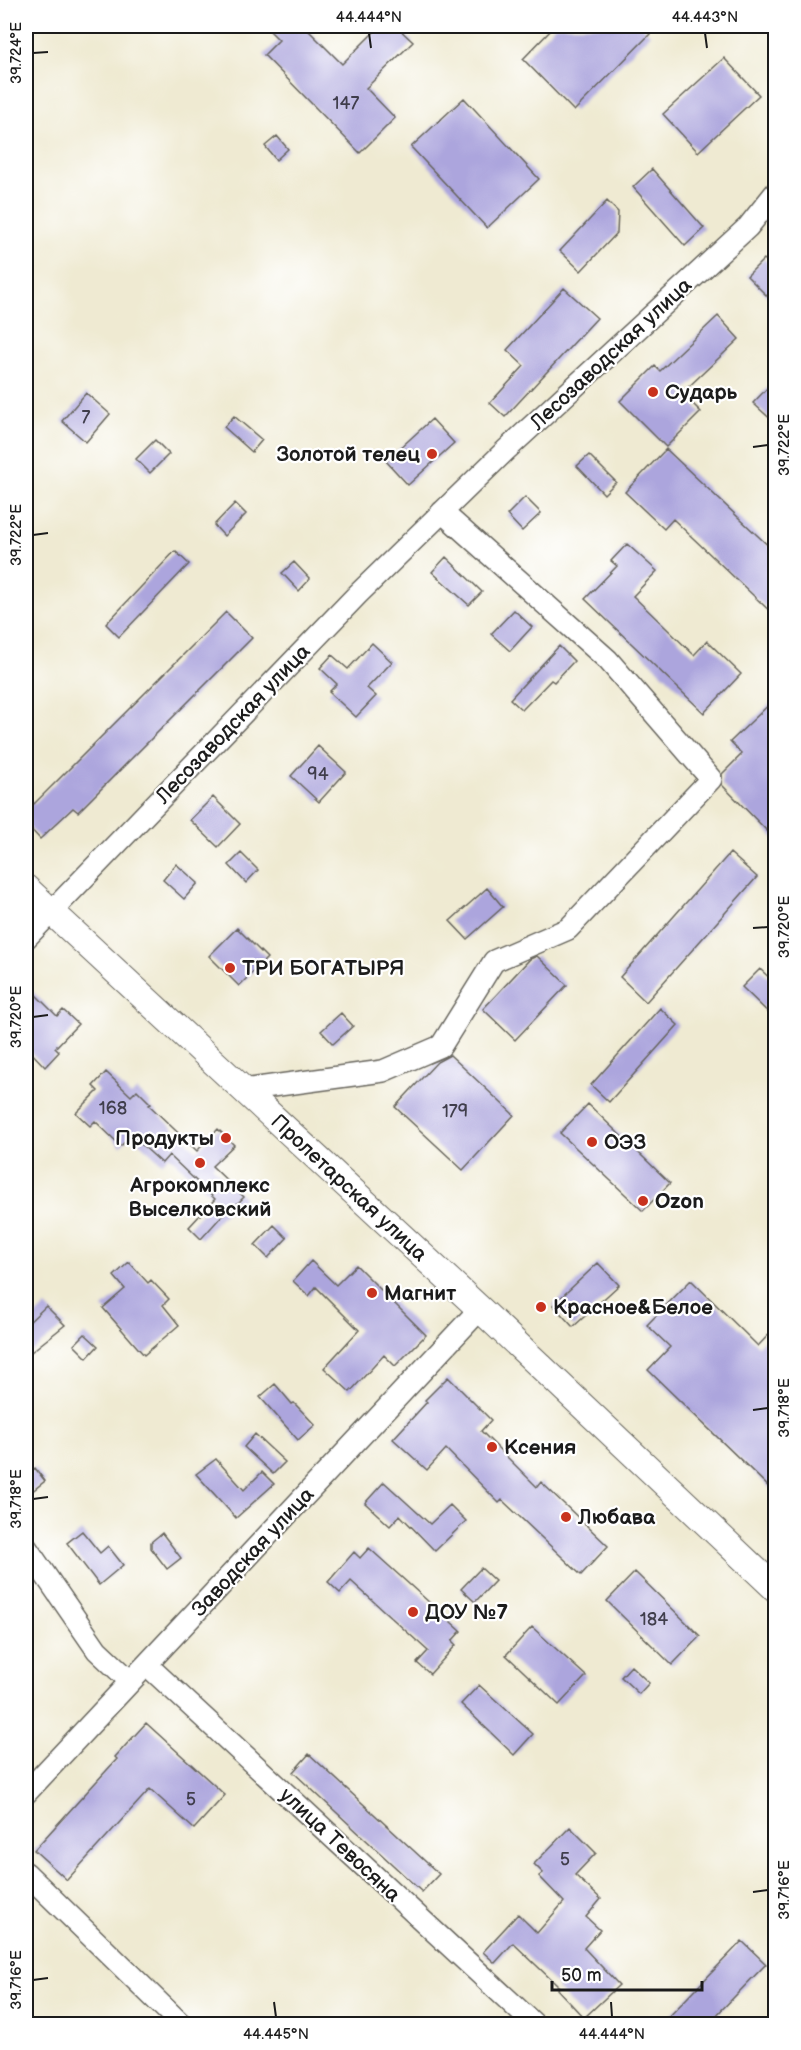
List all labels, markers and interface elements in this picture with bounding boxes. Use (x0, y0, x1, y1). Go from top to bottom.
text: 44.444°N (336, 8, 402, 27)
text: 44.443°N (672, 8, 738, 27)
text: 39.724°E (7, 22, 26, 84)
house number: 147 (333, 93, 360, 114)
street label: Лесозаводская улица (524, 272, 697, 436)
place label: Сударь (665, 380, 738, 405)
marker: Сударь (646, 385, 660, 399)
house number: 7 (82, 407, 91, 428)
text: 39.722°E (775, 414, 794, 476)
place label: Золотой телец (276, 442, 420, 467)
marker: Золотой телец (425, 447, 439, 461)
text: 39.722°E (7, 504, 26, 566)
street label: Лесозаводская улица (150, 639, 316, 810)
house number: 94 (307, 764, 329, 785)
text: 39.720°E (775, 896, 794, 958)
place label: ТРИ БОГАТЫРЯ (242, 956, 404, 981)
marker: ТРИ БОГАТЫРЯ (223, 961, 237, 975)
text: 39.720°E (7, 986, 26, 1048)
house number: 168 (99, 1098, 127, 1119)
house number: 179 (442, 1101, 468, 1122)
street label: Пролетарская улица (266, 1109, 433, 1267)
place label: Продукты (115, 1126, 214, 1151)
place label: ОЭЗ (604, 1130, 646, 1155)
marker: Продукты (219, 1131, 233, 1145)
marker: ОЭЗ (585, 1135, 599, 1149)
marker: Агрокомплекс Выселковский (193, 1156, 207, 1170)
place label: Агрокомплекс Выселковский (128, 1173, 272, 1222)
place label: Ozon (655, 1189, 704, 1214)
marker: Ozon (636, 1194, 650, 1208)
place label: Магнит (384, 1281, 456, 1306)
marker: Магнит (365, 1286, 379, 1300)
place label: Красное&Белое (553, 1295, 713, 1320)
marker: Красное&Белое (534, 1300, 548, 1314)
text: 39.718°E (775, 1378, 794, 1438)
place label: Ксения (504, 1435, 576, 1460)
marker: Ксения (485, 1440, 499, 1454)
text: 39.718°E (7, 1469, 26, 1529)
street label: Заводская улица (187, 1482, 320, 1622)
place label: Любава (577, 1505, 656, 1530)
marker: Любава (559, 1510, 573, 1524)
place label: ДОУ №7 (425, 1600, 508, 1625)
marker: ДОУ №7 (406, 1605, 420, 1619)
house number: 184 (640, 1609, 668, 1630)
street label: улица Тевосяна (274, 1783, 406, 1908)
house number: 5 (186, 1789, 196, 1810)
house number: 5 (560, 1849, 570, 1870)
text: 39.716°E (775, 1860, 794, 1920)
text: 39.716°E (7, 1950, 26, 2010)
scale bar (552, 1954, 702, 1992)
text: 50 m (561, 1965, 602, 1986)
text: 44.445°N (243, 2025, 309, 2044)
text: 44.444°N (579, 2025, 645, 2044)

